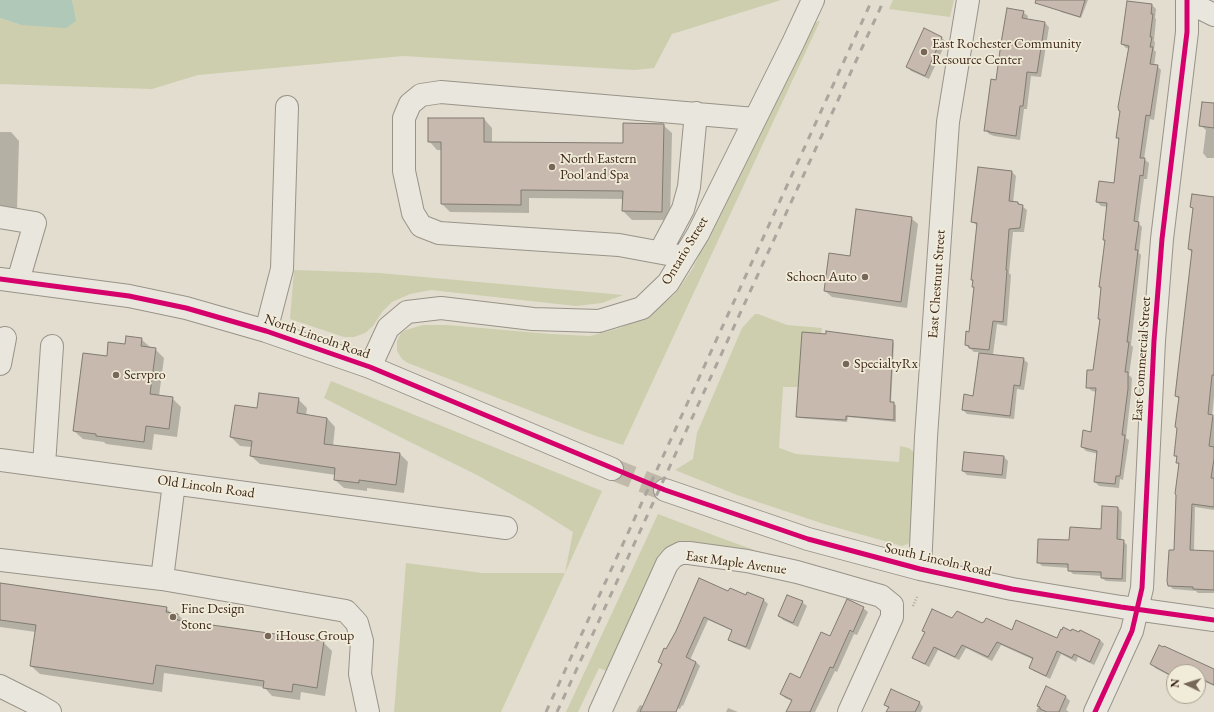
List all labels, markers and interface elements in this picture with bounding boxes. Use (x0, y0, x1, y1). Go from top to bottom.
place label: East Rochester Community Resource Center (932, 36, 1081, 68)
marker: East Rochester Community Resource Center (919, 47, 929, 57)
place label: North Eastern Pool and Spa (560, 151, 637, 184)
marker: North Eastern Pool and Spa (547, 162, 557, 172)
street label: Ontario Street (658, 214, 712, 288)
street label: East Chestnut Street (925, 229, 949, 339)
place label: Schoen Auto (787, 269, 857, 285)
marker: Schoen Auto (860, 272, 870, 282)
street label: East Commercial Street (1129, 296, 1155, 422)
street label: North Lincoln Road (262, 311, 372, 363)
place label: SpecialtyRx (854, 356, 918, 372)
marker: SpecialtyRx (841, 359, 851, 369)
place label: Servpro (124, 367, 166, 383)
marker: Servpro (111, 370, 121, 380)
street label: Old Lincoln Road (156, 472, 256, 502)
street label: South Lincoln Road (883, 540, 993, 580)
street label: East Maple Avenue (685, 548, 787, 578)
place label: Fine Design Stone (181, 601, 245, 634)
marker: Fine Design Stone (168, 612, 178, 622)
place label: iHouse Group (276, 628, 354, 644)
marker: iHouse Group (263, 631, 273, 641)
north arrow (1166, 664, 1206, 704)
text: N (1168, 678, 1182, 688)

